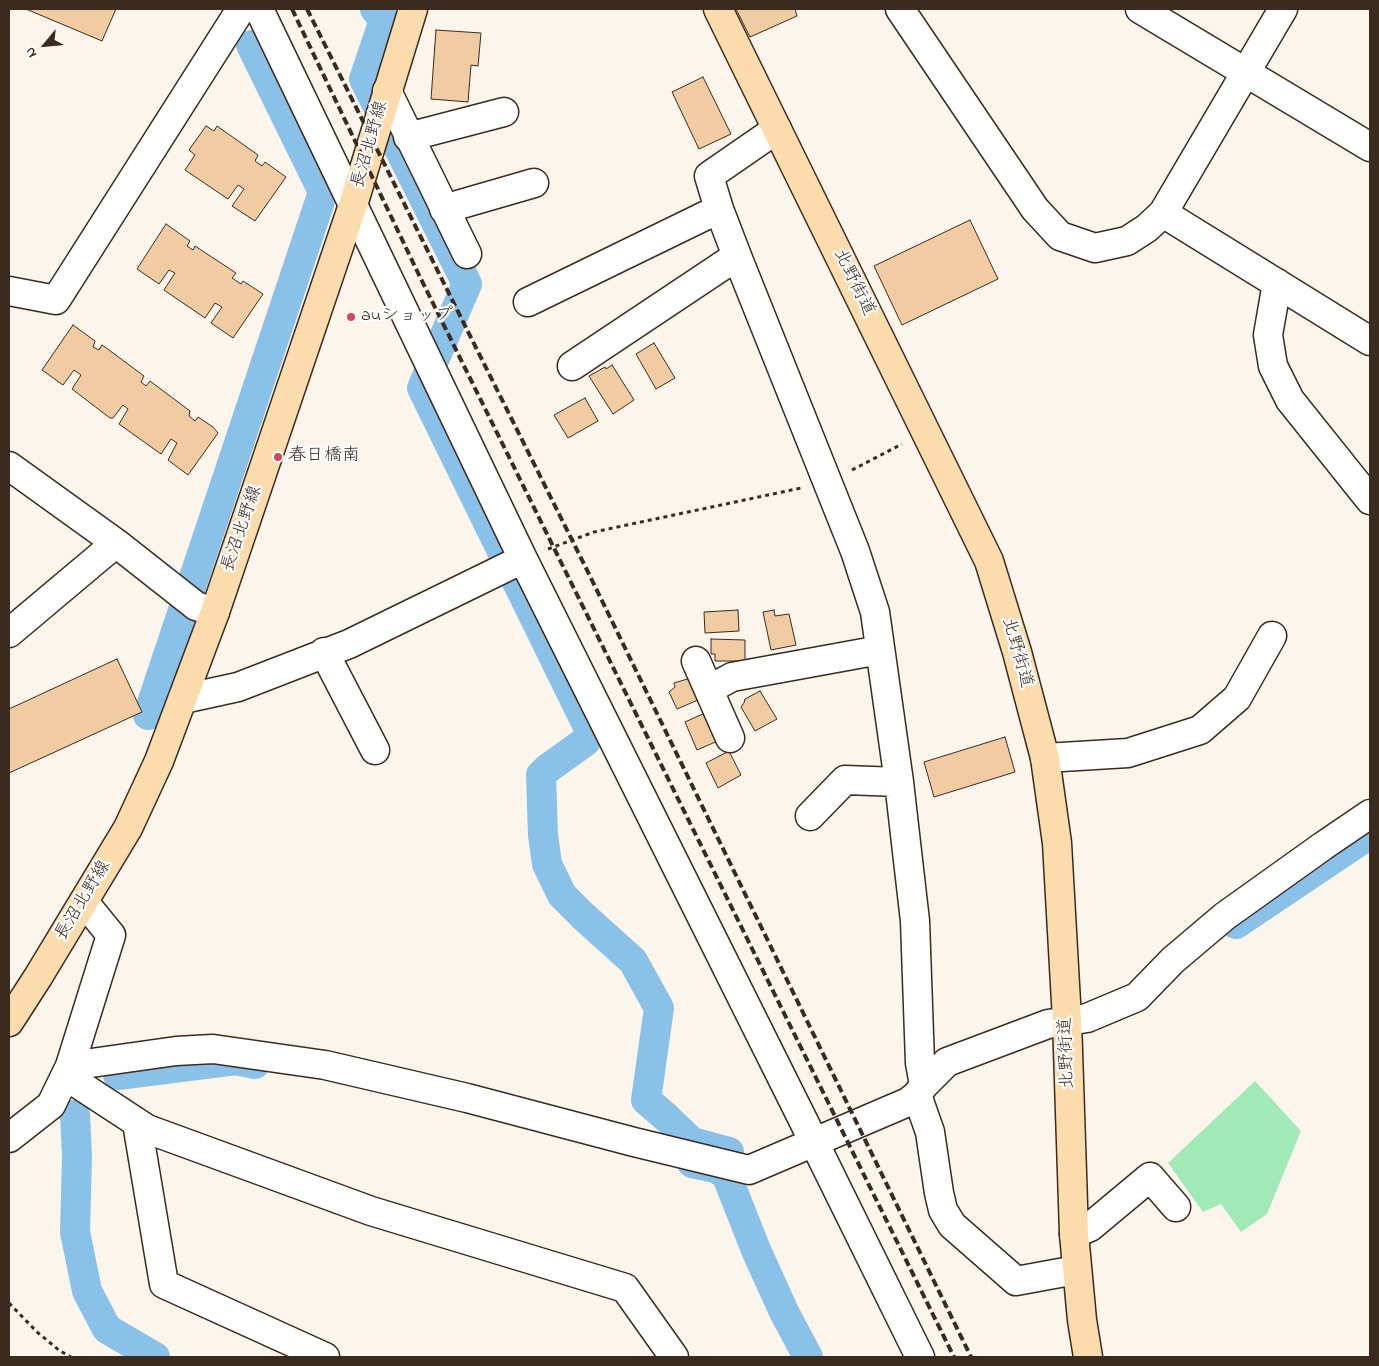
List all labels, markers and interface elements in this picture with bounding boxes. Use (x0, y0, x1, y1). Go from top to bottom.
north arrow (20, 20, 70, 70)
text: N (20, 43, 43, 61)
street label: 長沼北野線 (348, 99, 394, 191)
street label: 北野街道 (828, 246, 878, 320)
place label: auショップ (361, 306, 453, 328)
marker: auショップ (345, 311, 357, 323)
place label: 春日橋南 (288, 446, 360, 468)
marker: 春日橋南 (272, 451, 284, 463)
street label: 長沼北野線 (218, 483, 268, 575)
street label: 北野街道 (996, 615, 1036, 691)
street label: 長沼北野線 (52, 857, 116, 945)
street label: 北野街道 (1056, 1017, 1080, 1089)

